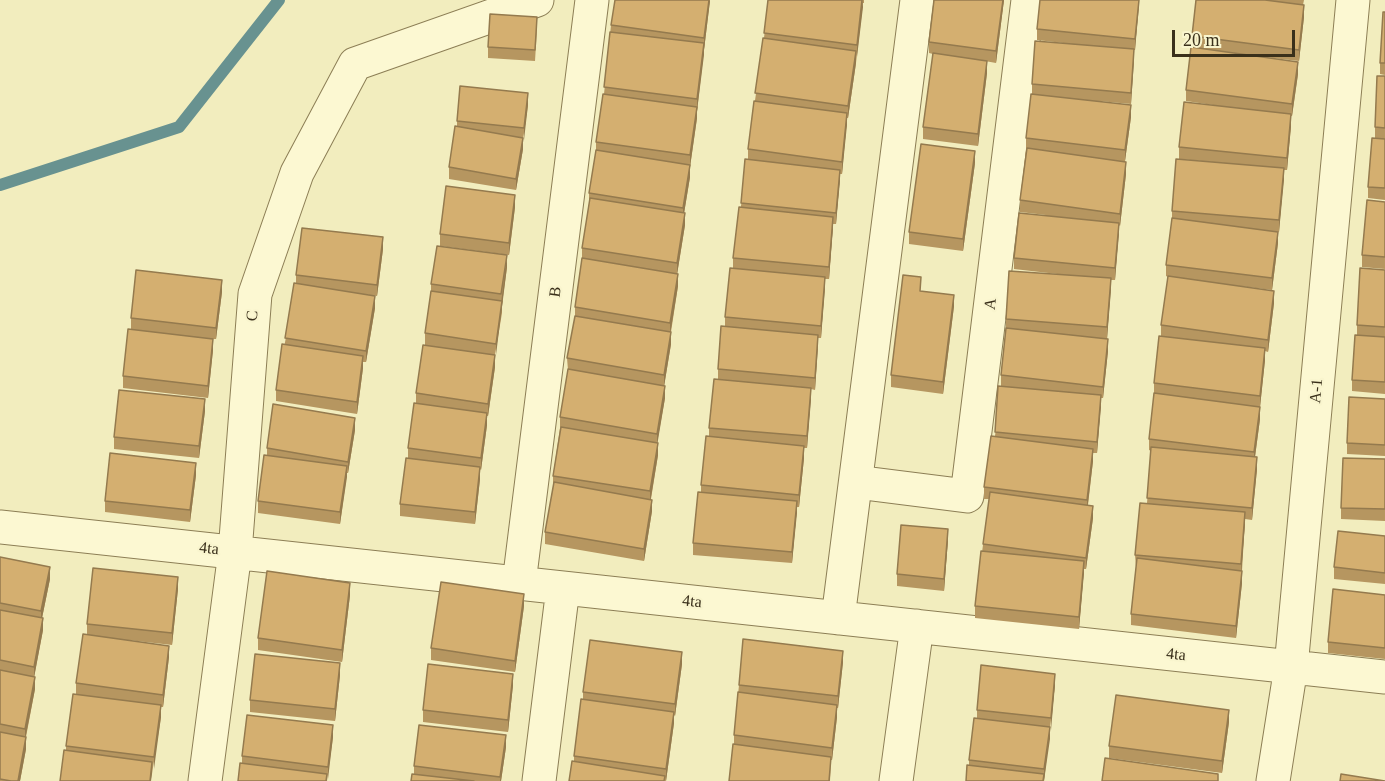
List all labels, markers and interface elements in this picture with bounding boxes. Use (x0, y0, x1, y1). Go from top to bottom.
scale bar (1175, 18, 1298, 56)
text: 20 m (1183, 30, 1220, 50)
street label: B (546, 286, 566, 298)
street label: A (981, 297, 1001, 311)
street label: C (243, 310, 263, 322)
street label: A-1 (1306, 378, 1328, 404)
street label: 4ta (198, 538, 220, 560)
street label: 4ta (681, 591, 703, 613)
street label: 4ta (1165, 644, 1187, 666)

